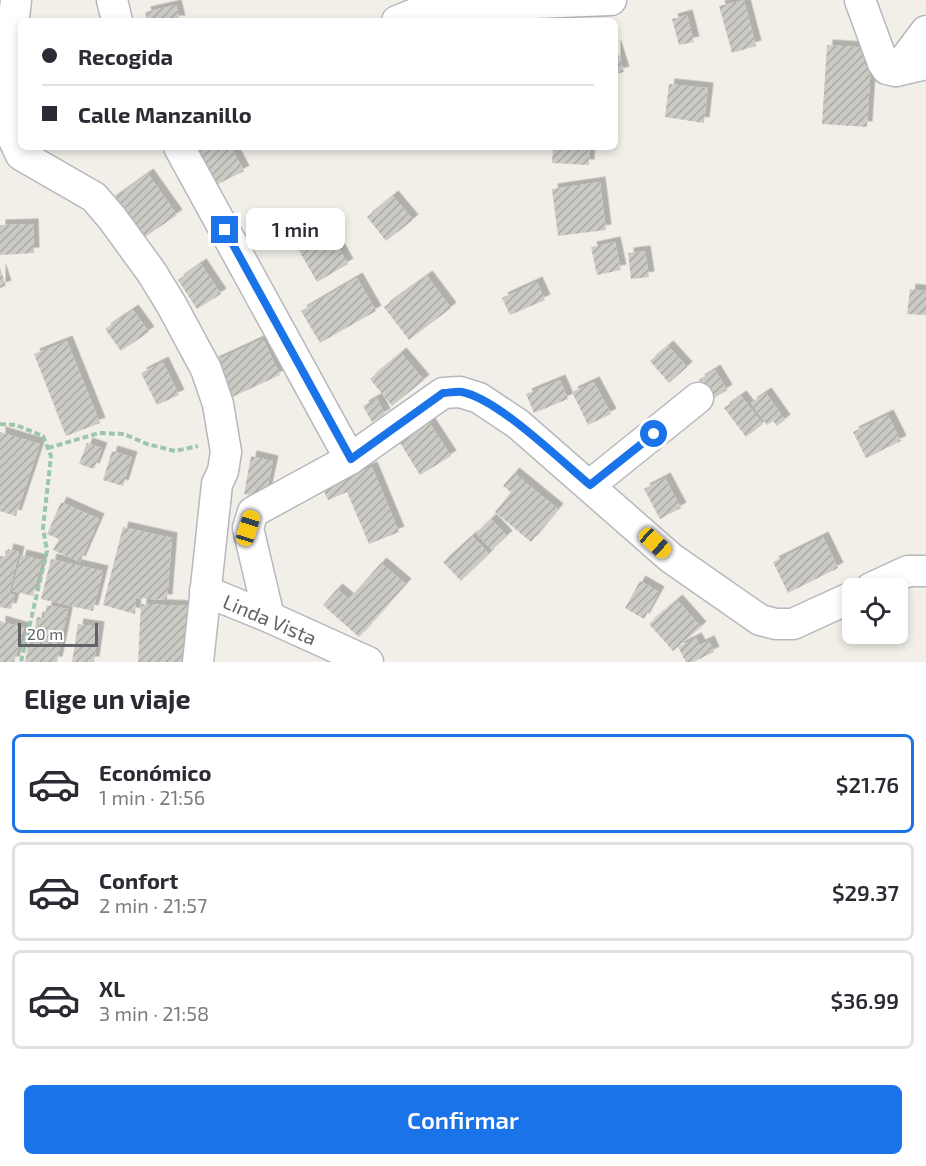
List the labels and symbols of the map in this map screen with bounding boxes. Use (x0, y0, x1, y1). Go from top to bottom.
callout: 1 min (246, 209, 345, 251)
route end (211, 216, 238, 243)
route start (640, 420, 667, 447)
car (234, 508, 262, 548)
car (636, 524, 674, 562)
street label: Linda Vista (220, 589, 320, 649)
scale bar (18, 620, 98, 648)

